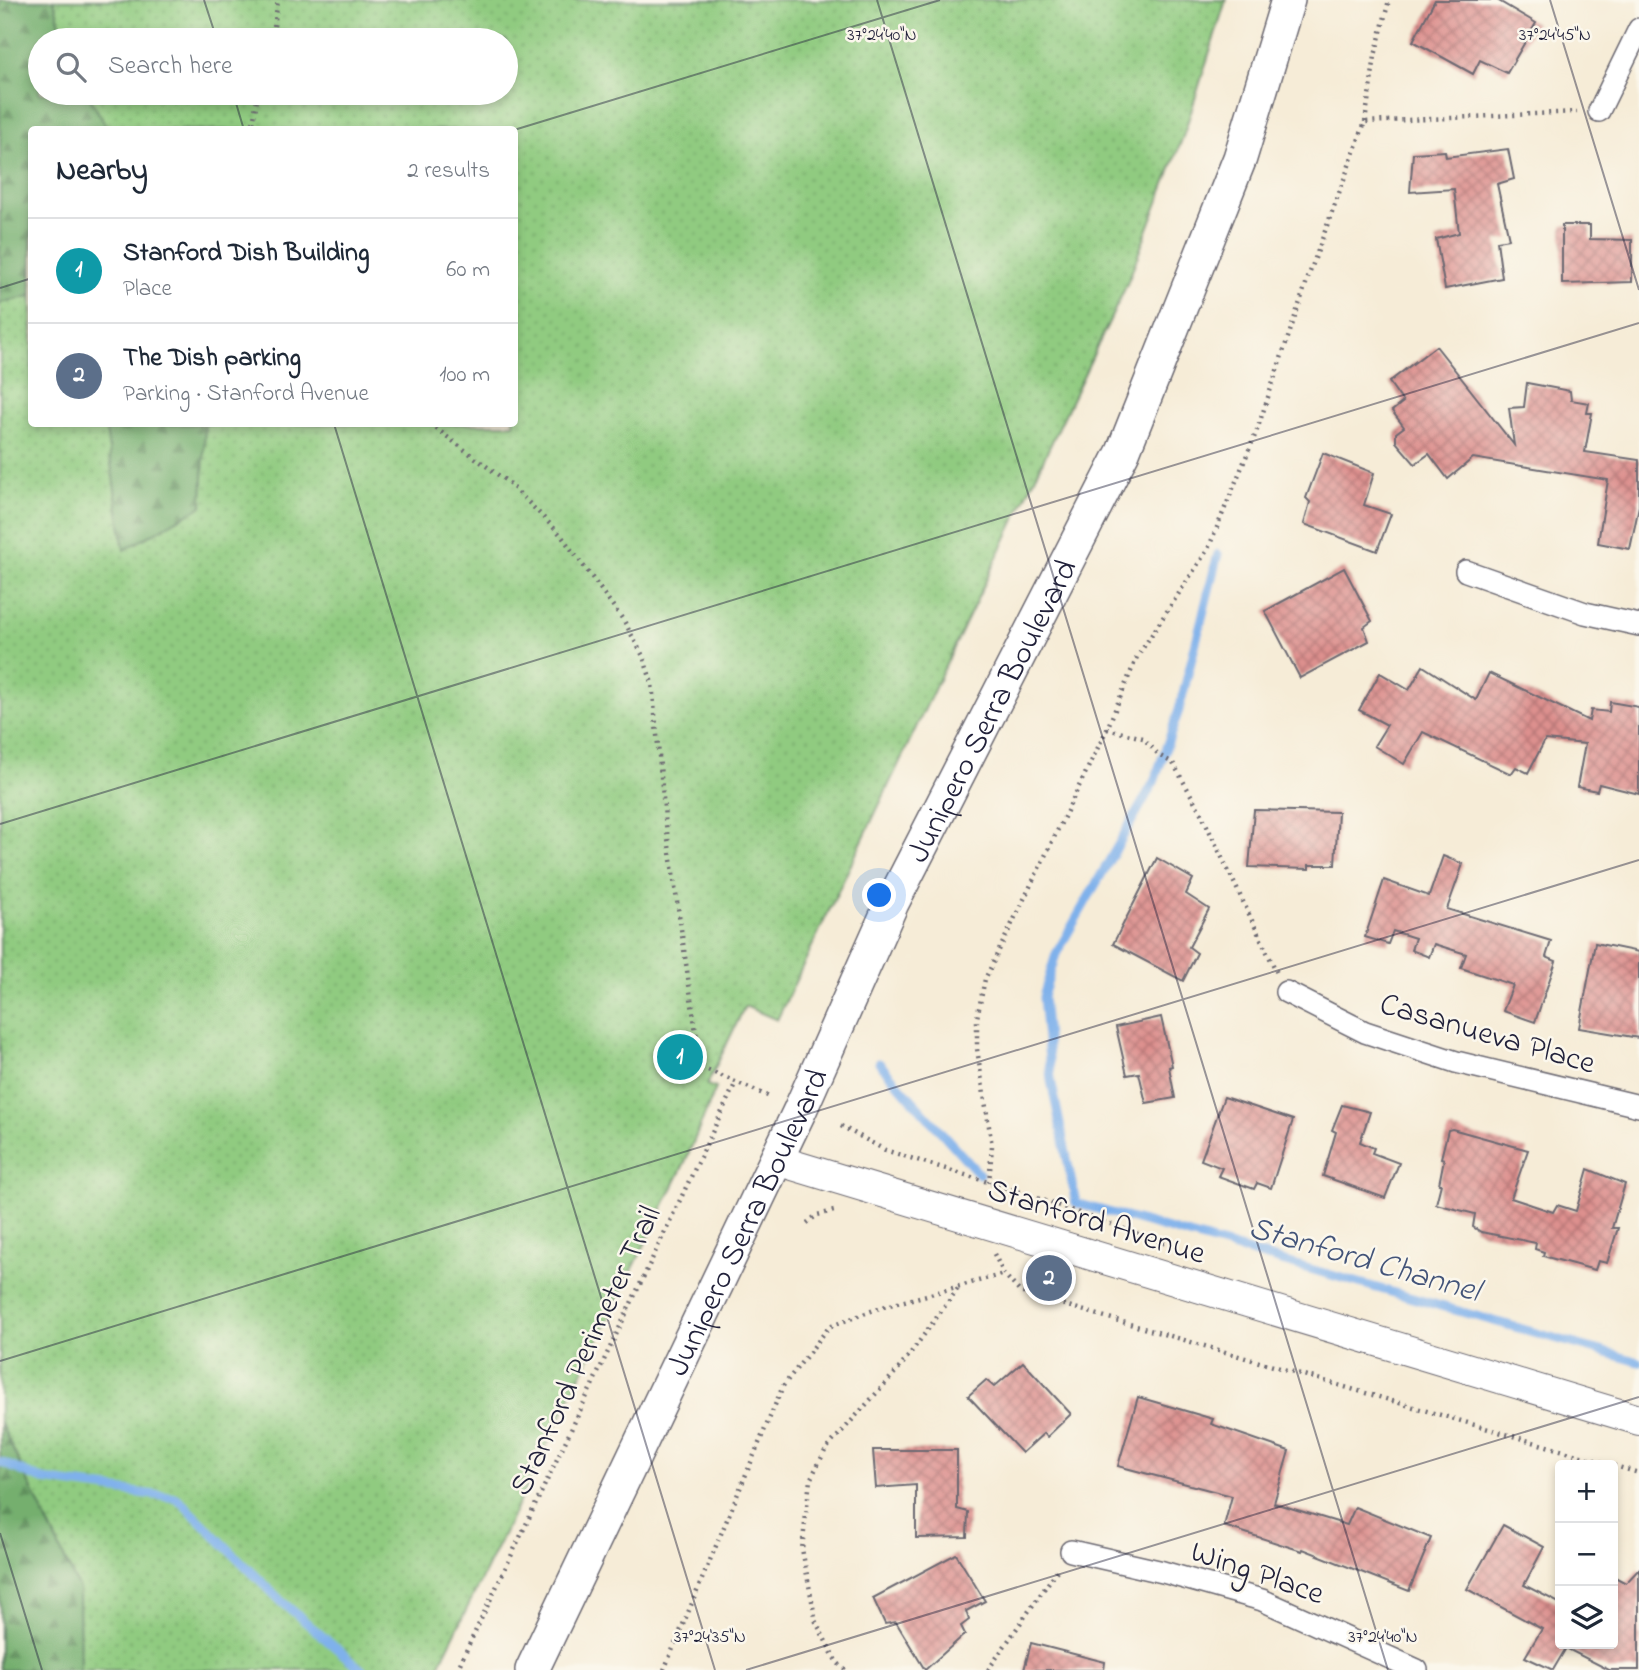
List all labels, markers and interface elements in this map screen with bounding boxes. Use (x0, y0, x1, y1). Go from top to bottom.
text: 37°24'40"N (847, 23, 917, 49)
text: 37°24'45"N (1519, 23, 1591, 49)
search box (28, 28, 518, 105)
icon: search (52, 48, 90, 86)
text: Search here (108, 48, 233, 86)
text: Nearby (56, 150, 148, 194)
text: 2 results (407, 155, 490, 188)
text: Stanford Dish Building (123, 235, 369, 273)
text: 1 (75, 254, 83, 287)
text: 60 m (446, 254, 490, 287)
text: Place (123, 273, 172, 306)
text: The Dish parking (123, 340, 301, 378)
text: 2 (73, 359, 85, 392)
text: 100 m (439, 359, 490, 392)
text: Parking · Stanford Avenue (123, 378, 369, 411)
street label: Junipero Serra Boulevard (897, 552, 1091, 872)
your location (862, 878, 896, 912)
street label: Casanueva Place (1374, 982, 1601, 1089)
pin: 1 (657, 1031, 703, 1083)
street label: Junipero Serra Boulevard (656, 1062, 843, 1385)
street label: Stanford Avenue (981, 1168, 1211, 1279)
street label: Stanford Perimeter Trail (499, 1199, 675, 1504)
water label: Stanford Channel (1243, 1205, 1488, 1318)
pin: 2 (1026, 1252, 1072, 1304)
map controls (1555, 1460, 1618, 1649)
button: + (1555, 1460, 1618, 1523)
button: − (1555, 1523, 1618, 1586)
street label: Wing Place (1184, 1530, 1330, 1619)
button: layers (1555, 1586, 1618, 1649)
text: 37°24'35"N (674, 1625, 746, 1651)
text: 37°24'40"N (1348, 1625, 1418, 1651)

